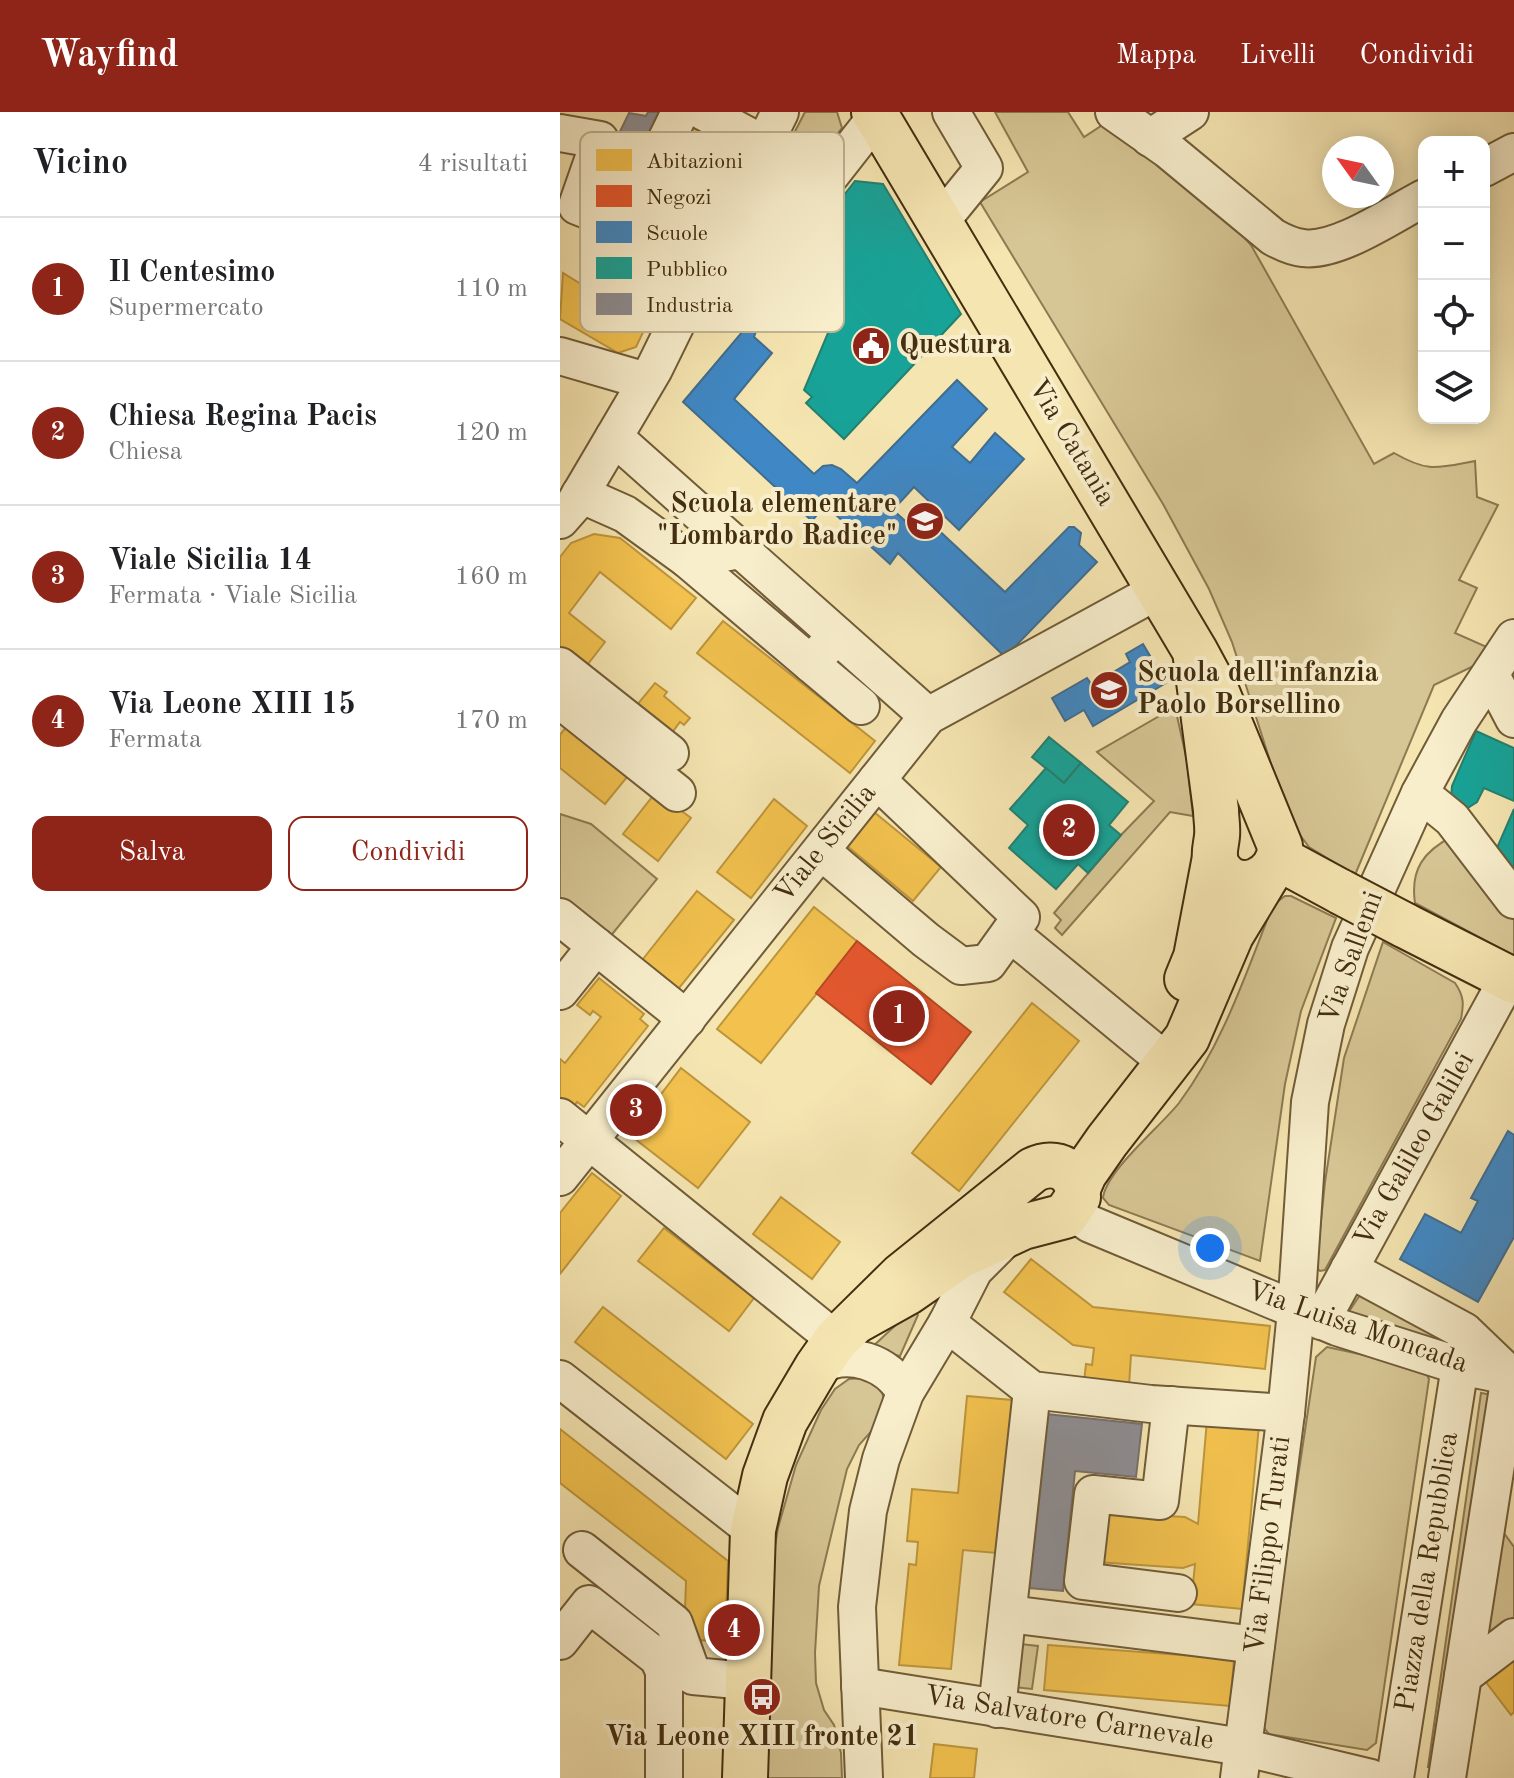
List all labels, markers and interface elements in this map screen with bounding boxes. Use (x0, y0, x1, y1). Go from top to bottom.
text: Wayfind (40, 37, 178, 75)
text: Mappa (1116, 42, 1196, 70)
text: Livelli (1240, 42, 1315, 70)
text: Condividi (1359, 42, 1474, 70)
legend (580, 132, 844, 332)
north arrow (1322, 136, 1394, 208)
map controls (1418, 136, 1490, 424)
button: + (1418, 136, 1490, 208)
text: Vicino (32, 147, 128, 181)
text: 4 risultati (418, 151, 528, 177)
text: Abitazioni (646, 151, 743, 173)
text: Negozi (646, 187, 712, 209)
button: − (1418, 208, 1490, 280)
text: Scuole (646, 223, 708, 245)
text: Il Centesimo (108, 258, 275, 288)
text: Pubblico (646, 259, 728, 281)
text: 1 (50, 276, 66, 302)
text: 110 m (455, 276, 528, 302)
button: locate (1418, 280, 1490, 352)
text: Supermercato (108, 295, 264, 321)
text: Industria (646, 295, 733, 317)
public building icon: Questura (850, 325, 892, 367)
place label: Questura (899, 332, 1012, 360)
button: layers (1418, 352, 1490, 424)
street label: Via Catania (1022, 375, 1120, 511)
text: Chiesa Regina Pacis (108, 402, 377, 432)
text: 2 (50, 420, 66, 446)
text: 120 m (455, 420, 528, 446)
text: Chiesa (108, 439, 183, 465)
place label: Scuola elementare "Lombardo Radice" (657, 491, 897, 551)
school or university icon: Scuola elementare "Lombardo Radice" (904, 500, 946, 542)
text: Viale Sicilia 14 (108, 546, 312, 576)
text: 3 (50, 564, 66, 590)
text: 160 m (455, 564, 528, 590)
text: Fermata · Viale Sicilia (108, 583, 357, 609)
place label: Scuola dell'infanzia Paolo Borsellino (1137, 660, 1379, 720)
school or university icon: Scuola dell'infanzia Paolo Borsellino (1088, 669, 1130, 711)
text: Via Leone XIII 15 (108, 690, 356, 720)
text: 4 (50, 708, 66, 734)
text: 170 m (455, 708, 528, 734)
text: Fermata (108, 727, 202, 753)
street label: Viale Sicilia (770, 779, 882, 909)
pin: 2 (1043, 800, 1095, 860)
button: Salva (32, 816, 272, 891)
button: Condividi (288, 816, 528, 891)
street label: Via Sallemi (1315, 888, 1389, 1028)
pin: 1 (873, 986, 925, 1046)
street label: Via Galileo Galilei (1350, 1048, 1480, 1252)
pin: 3 (610, 1080, 662, 1140)
your location (1190, 1228, 1230, 1268)
street label: Via Luisa Moncada (1243, 1277, 1471, 1379)
street label: Piazza della Repubblica (1392, 1430, 1464, 1714)
street label: Via Filippo Turati (1242, 1434, 1296, 1656)
pin: 4 (708, 1600, 760, 1660)
bus stop icon: Via Leone XIII fronte 21 (741, 1676, 783, 1718)
street label: Via Salvatore Carnevale (922, 1682, 1216, 1756)
place label: Via Leone XIII fronte 21 (605, 1724, 919, 1752)

